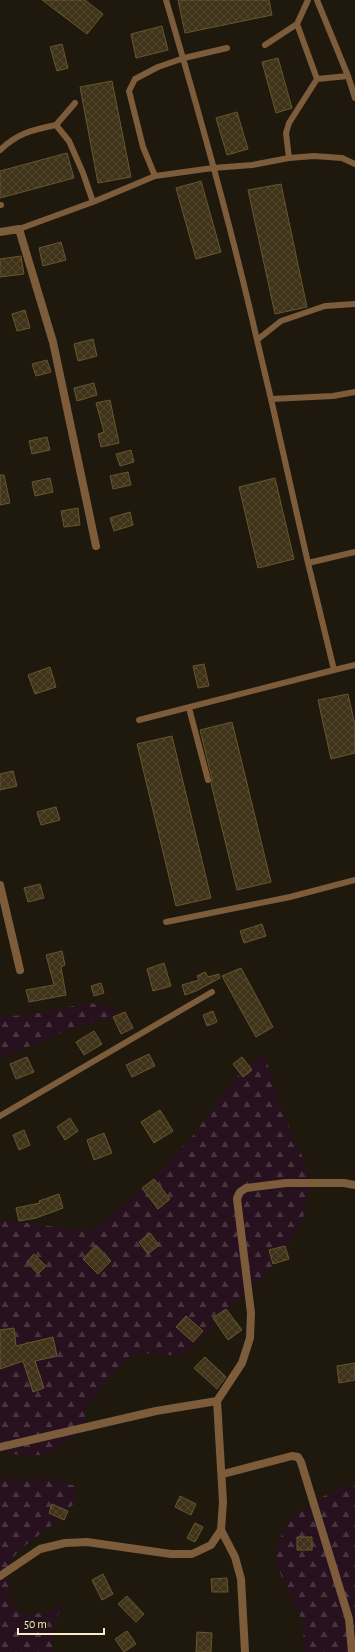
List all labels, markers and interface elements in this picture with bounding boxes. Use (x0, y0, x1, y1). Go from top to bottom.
scale bar (18, 1610, 104, 1636)
text: 50 m (24, 1618, 47, 1630)

